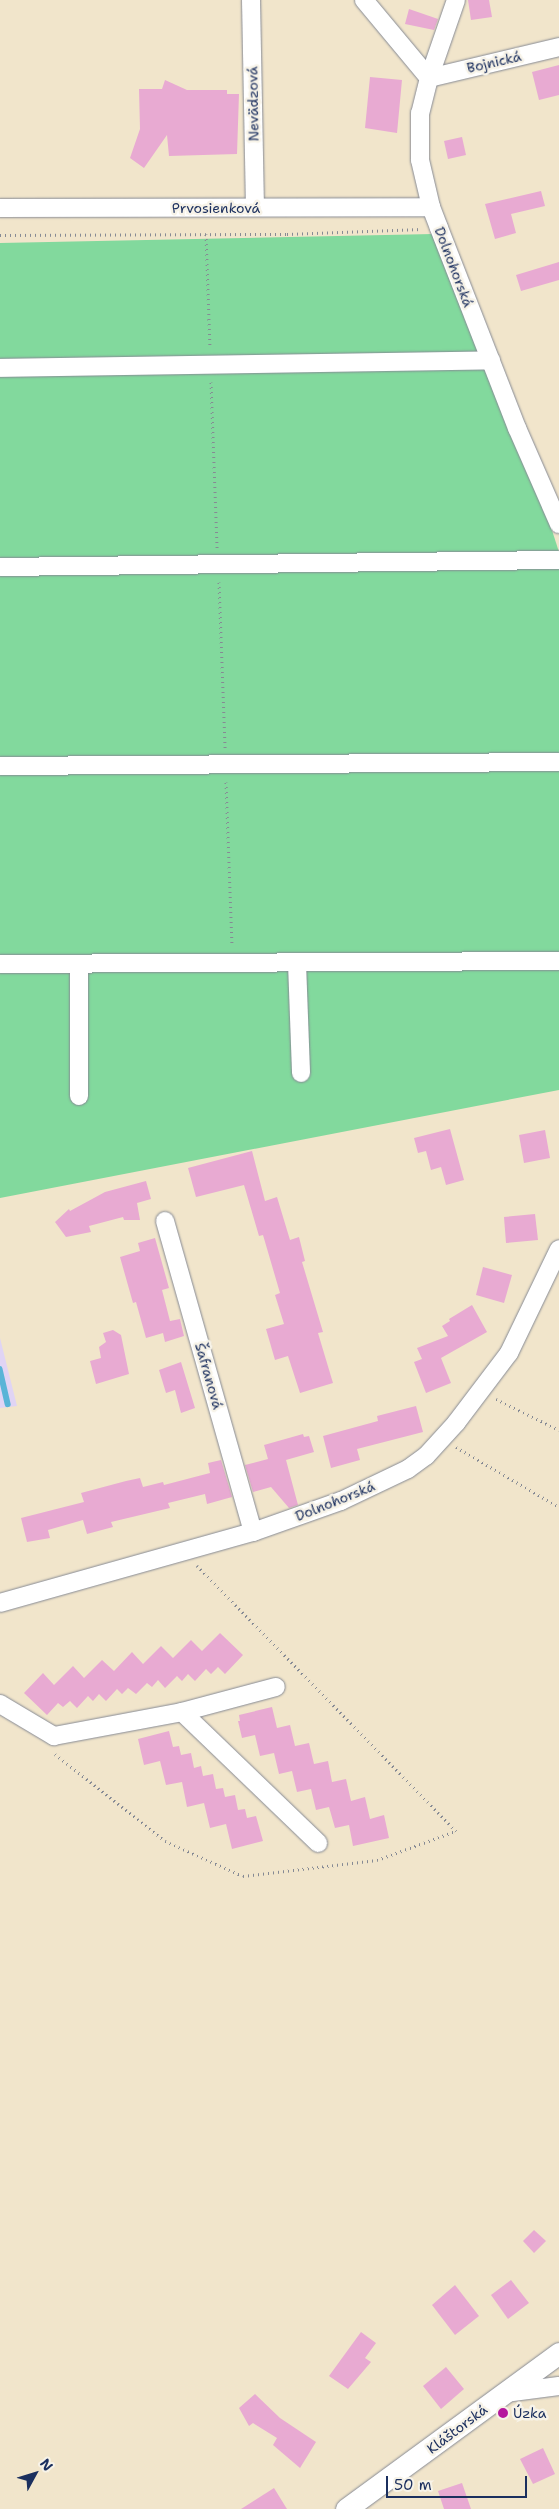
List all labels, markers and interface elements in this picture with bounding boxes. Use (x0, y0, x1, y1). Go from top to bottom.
street label: Bojnická (465, 48, 523, 76)
street label: Nevädzová (244, 66, 262, 142)
street label: Prvosienková (172, 200, 260, 216)
street label: Dolnohorská (431, 225, 477, 309)
street label: Šafranová (192, 1341, 226, 1411)
street label: Dolnohorská (293, 1477, 377, 1525)
street label: Kláštorská (423, 2401, 491, 2457)
place label: Úzka (513, 2405, 546, 2421)
marker: Úzka (497, 2407, 509, 2419)
north arrow (10, 2449, 60, 2499)
text: N (36, 2455, 57, 2475)
scale bar (389, 2466, 530, 2498)
text: 50 m (394, 2475, 432, 2495)

